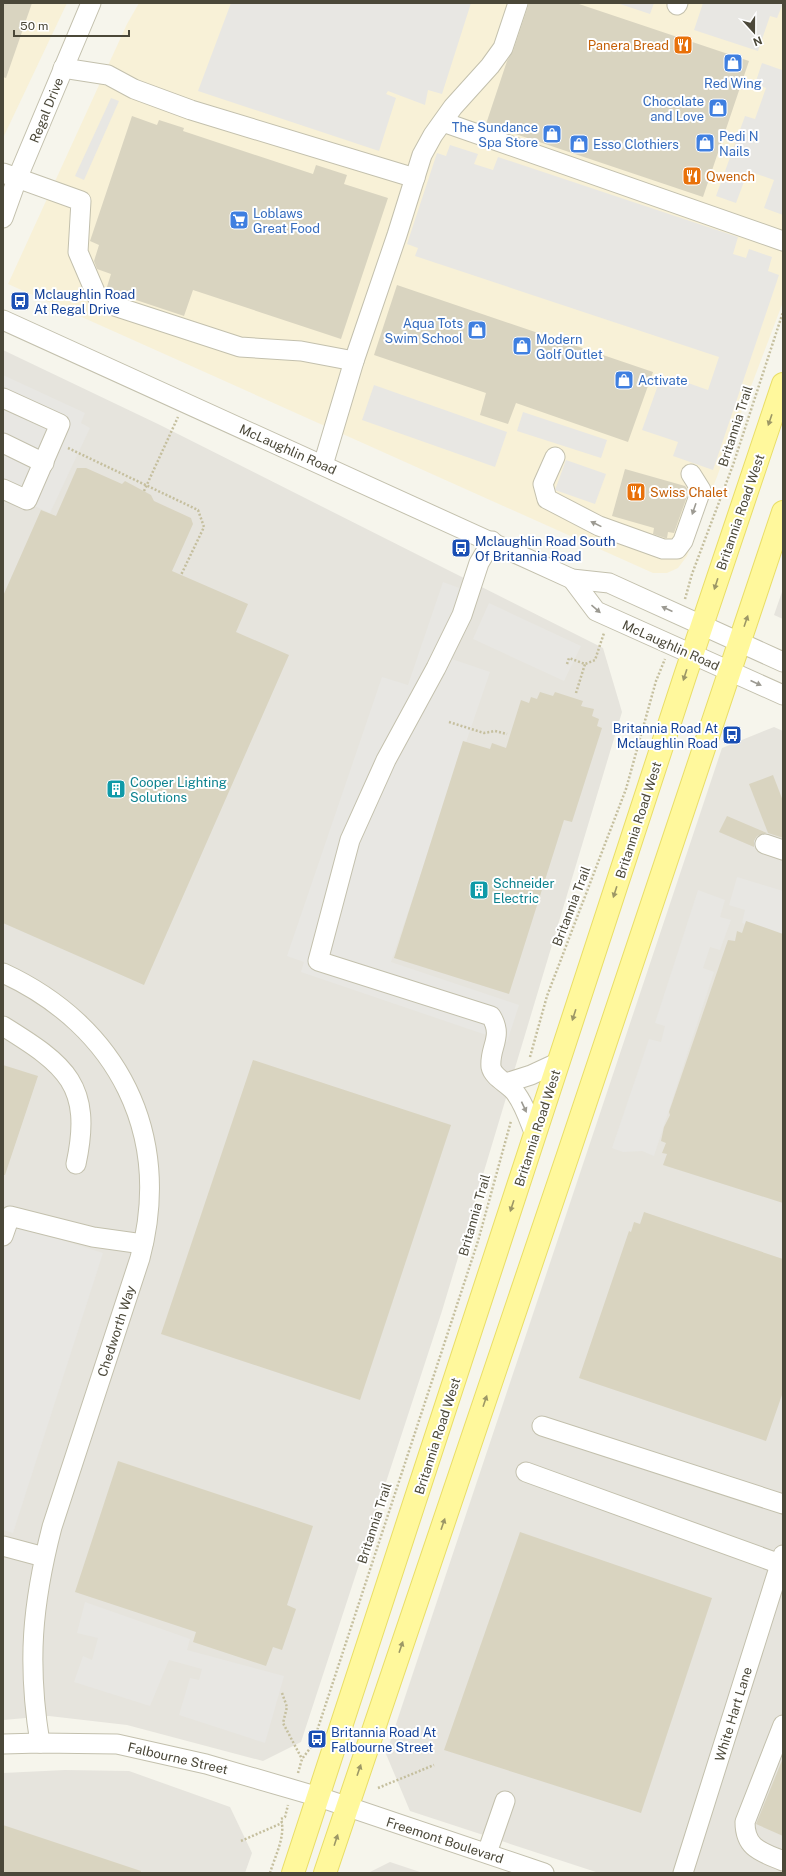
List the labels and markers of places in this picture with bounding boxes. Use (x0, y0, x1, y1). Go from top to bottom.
restaurant icon: Panera Bread (672, 34, 694, 56)
place label: Panera Bread (588, 38, 669, 53)
shop icon: Red Wing (722, 52, 744, 74)
place label: Red Wing (704, 76, 762, 91)
place label: Chocolate and Love (643, 94, 704, 124)
shop icon: Chocolate and Love (707, 97, 729, 119)
place label: The Sundance Spa Store (452, 120, 538, 150)
shop icon: The Sundance Spa Store (541, 123, 563, 145)
place label: Pedi N Nails (719, 129, 759, 159)
shop icon: Pedi N Nails (694, 132, 716, 154)
shop icon: Esso Clothiers (568, 133, 590, 155)
place label: Esso Clothiers (593, 137, 679, 152)
restaurant icon: Qwench (681, 165, 703, 187)
place label: Qwench (706, 169, 755, 184)
place label: Loblaws Great Food (253, 206, 320, 236)
supermarket icon: Loblaws Great Food (228, 209, 250, 231)
place label: Mclaughlin Road At Regal Drive (34, 287, 135, 317)
bus stop icon: Mclaughlin Road At Regal Drive (9, 290, 31, 312)
place label: Aqua Tots Swim School (385, 316, 463, 346)
shop icon: Aqua Tots Swim School (466, 319, 488, 341)
place label: Modern Golf Outlet (536, 332, 603, 362)
shop icon: Modern Golf Outlet (511, 335, 533, 357)
shop icon: Activate (613, 369, 635, 391)
place label: Activate (638, 373, 688, 388)
restaurant icon: Swiss Chalet (625, 481, 647, 503)
place label: Swiss Chalet (650, 485, 728, 500)
place label: Mclaughlin Road South Of Britannia Road (475, 534, 616, 564)
bus stop icon: Mclaughlin Road South Of Britannia Road (450, 537, 472, 559)
place label: Britannia Road At Mclaughlin Road (613, 721, 718, 751)
bus stop icon: Britannia Road At Mclaughlin Road (721, 724, 743, 746)
place label: Cooper Lighting Solutions (130, 775, 227, 805)
building icon: Cooper Lighting Solutions (105, 778, 127, 800)
place label: Schneider Electric (493, 876, 554, 906)
building icon: Schneider Electric (468, 879, 490, 901)
place label: Britannia Road At Falbourne Street (331, 1725, 436, 1755)
bus stop icon: Britannia Road At Falbourne Street (306, 1728, 328, 1750)

